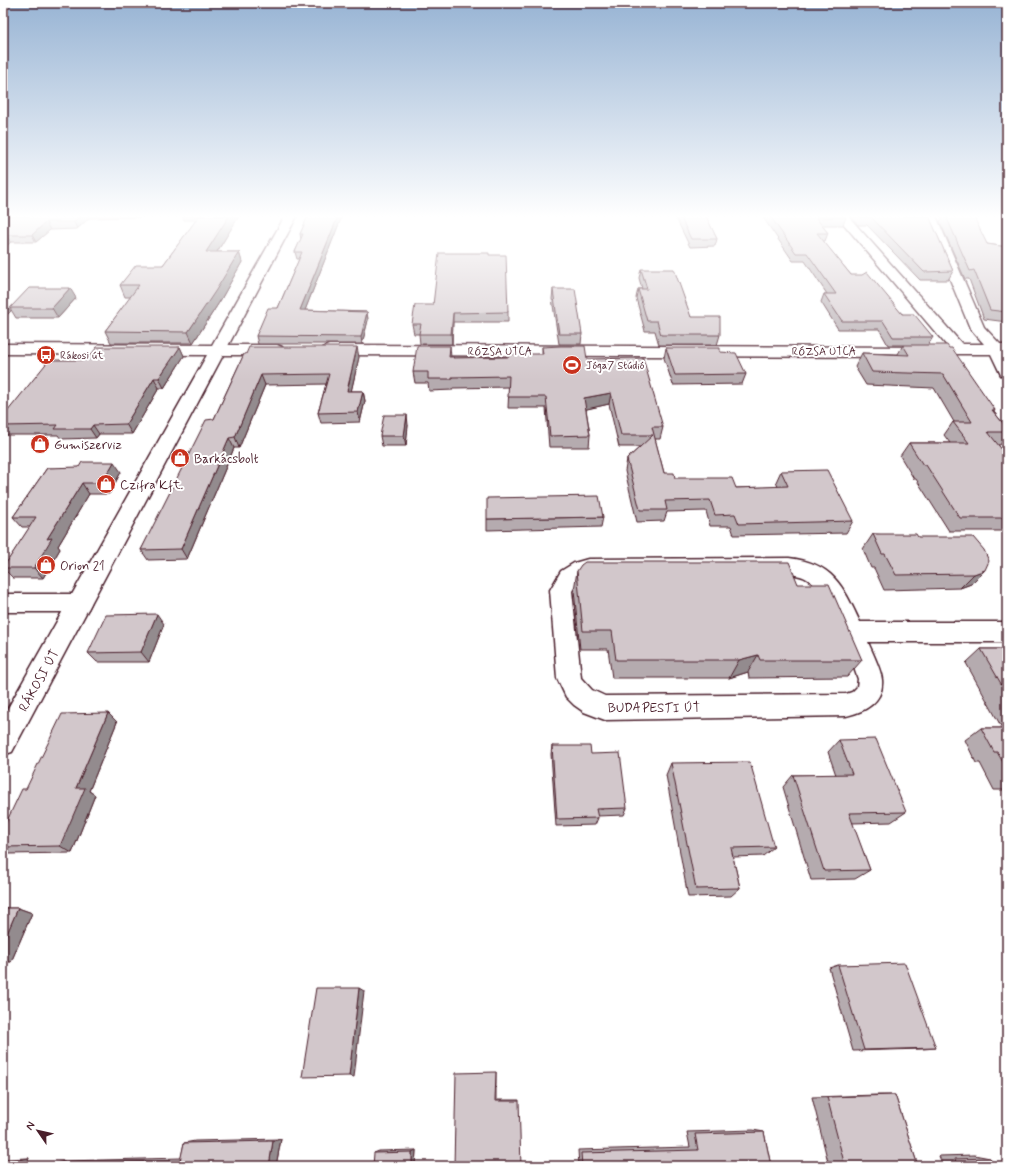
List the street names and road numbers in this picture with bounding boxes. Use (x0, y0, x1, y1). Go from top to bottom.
street label: RÓZSA UTCA (468, 345, 532, 359)
street label: RÓZSA UTCA (792, 345, 856, 359)
street label: RÁKOSI ÚT (14, 646, 64, 715)
street label: BUDAPESTI ÚT (608, 700, 701, 717)

